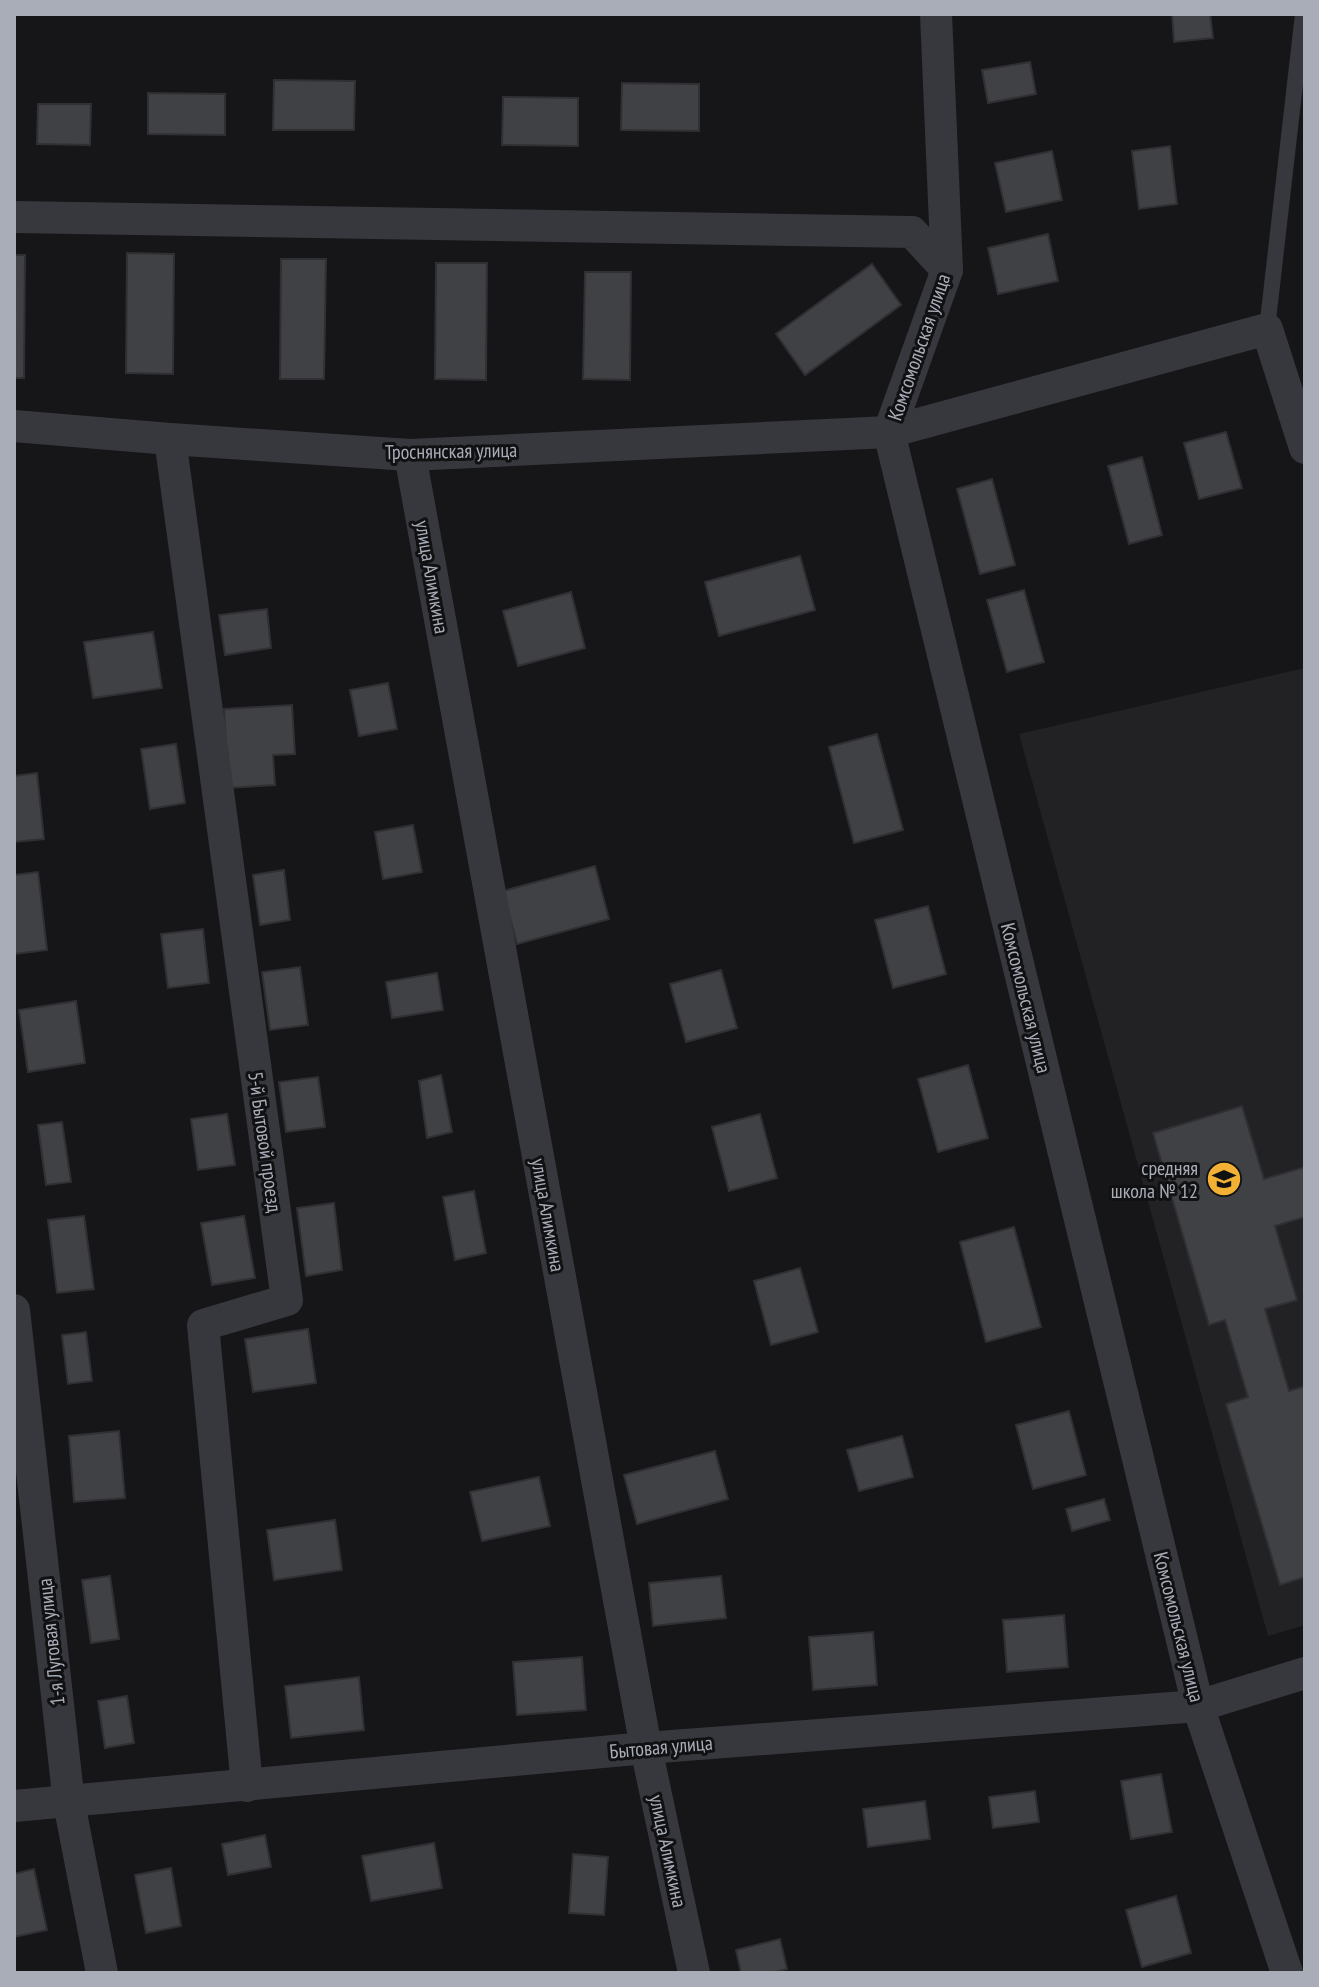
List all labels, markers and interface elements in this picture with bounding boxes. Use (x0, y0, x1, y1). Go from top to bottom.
street label: Комсомольская улица (882, 270, 956, 424)
street label: Троснянская улица (385, 437, 517, 465)
street label: улица Алимкина (409, 518, 455, 636)
street label: Комсомольская улица (995, 920, 1057, 1076)
street label: 5-й Бытовой проезд (242, 1070, 288, 1214)
place label: средняя школа № 12 (1111, 1155, 1198, 1204)
street label: улица Алимкина (525, 1156, 571, 1274)
school or university icon: средняя школа № 12 (1205, 1160, 1243, 1198)
street label: Комсомольская улица (1148, 1549, 1210, 1705)
street label: 1-я Луговая улица (31, 1577, 71, 1707)
street label: Бытовая улица (608, 1730, 714, 1764)
street label: улица Алимкина (643, 1792, 693, 1910)

